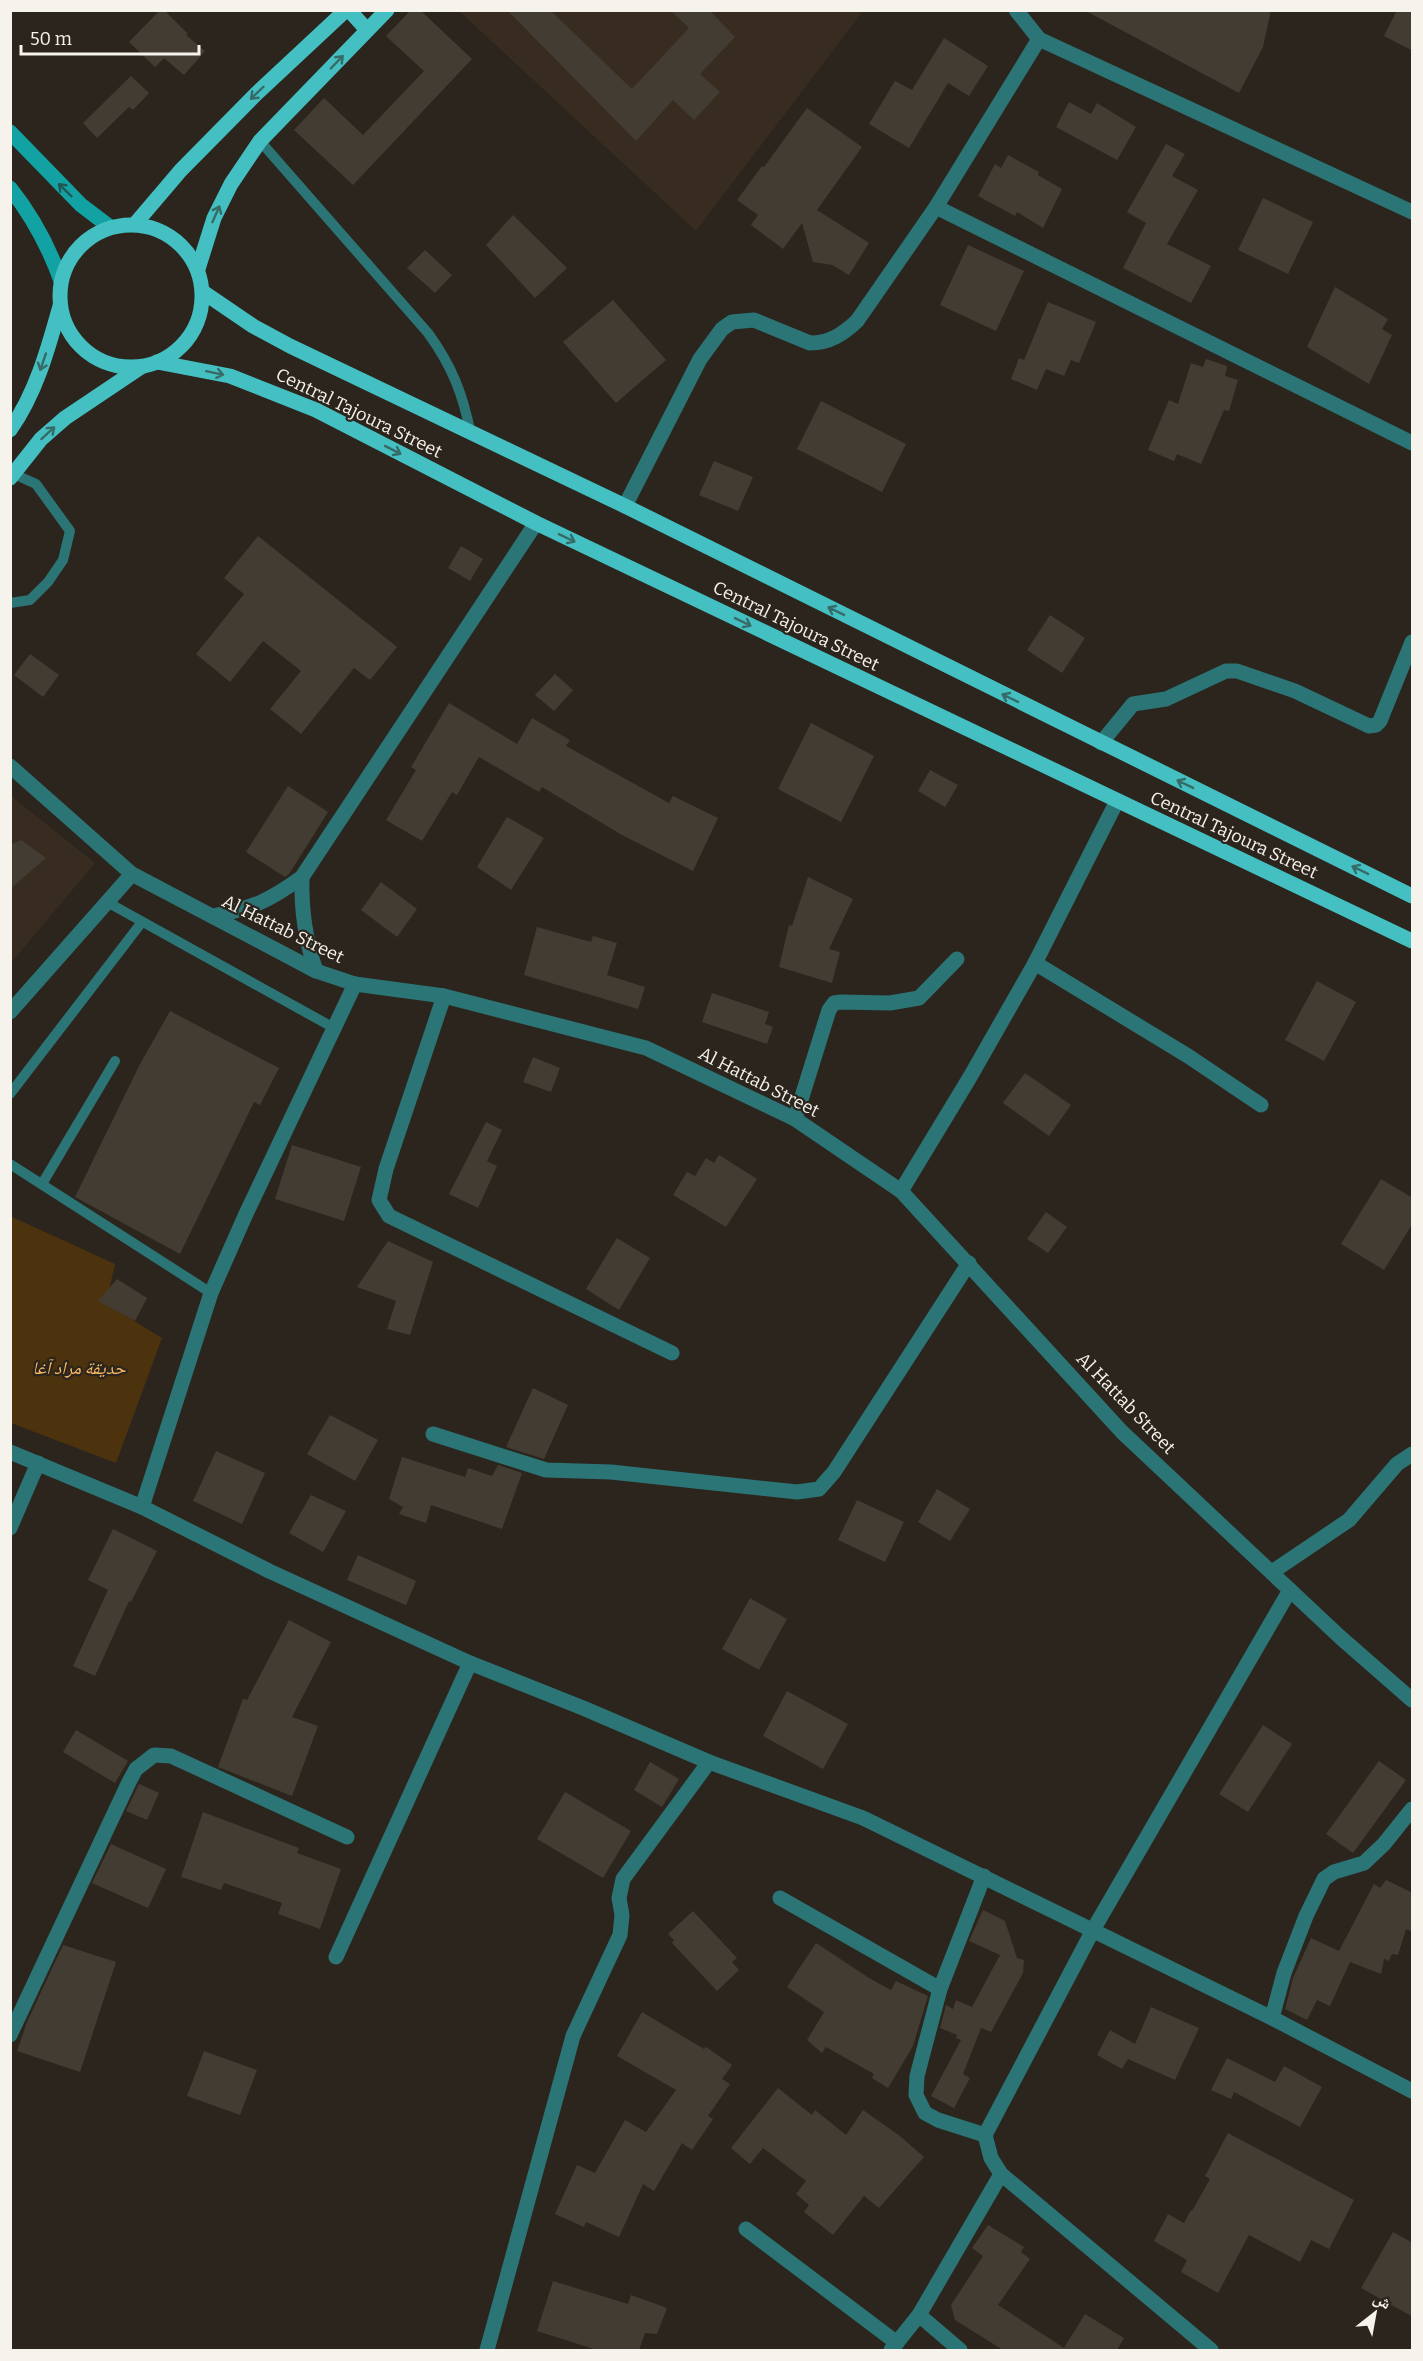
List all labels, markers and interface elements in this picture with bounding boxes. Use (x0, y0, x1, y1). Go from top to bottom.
scale bar (21, 18, 200, 56)
text: 50 m (30, 28, 72, 50)
one-way arrow (329, 55, 344, 70)
one-way arrow (250, 86, 265, 101)
one-way arrow (58, 183, 73, 197)
one-way arrow (211, 205, 223, 223)
one-way arrow (37, 353, 48, 371)
street label: Central Tajoura Street (272, 363, 446, 463)
one-way arrow (205, 368, 224, 379)
one-way arrow (40, 426, 55, 440)
one-way arrow (384, 445, 402, 456)
one-way arrow (558, 533, 576, 545)
street label: Central Tajoura Street (709, 576, 883, 676)
one-way arrow (827, 605, 845, 616)
one-way arrow (734, 617, 752, 629)
one-way arrow (1002, 691, 1020, 703)
one-way arrow (1177, 778, 1194, 790)
street label: Central Tajoura Street (1147, 787, 1322, 884)
one-way arrow (1352, 864, 1369, 876)
street label: Al Hattab Street (219, 890, 348, 968)
street label: Al Hattab Street (695, 1042, 824, 1122)
street label: Al Hattab Street (1072, 1348, 1180, 1459)
park label: حديقة مراد آغا (32, 1357, 126, 1379)
north arrow (1345, 2283, 1405, 2343)
text: ش (1370, 2288, 1395, 2313)

